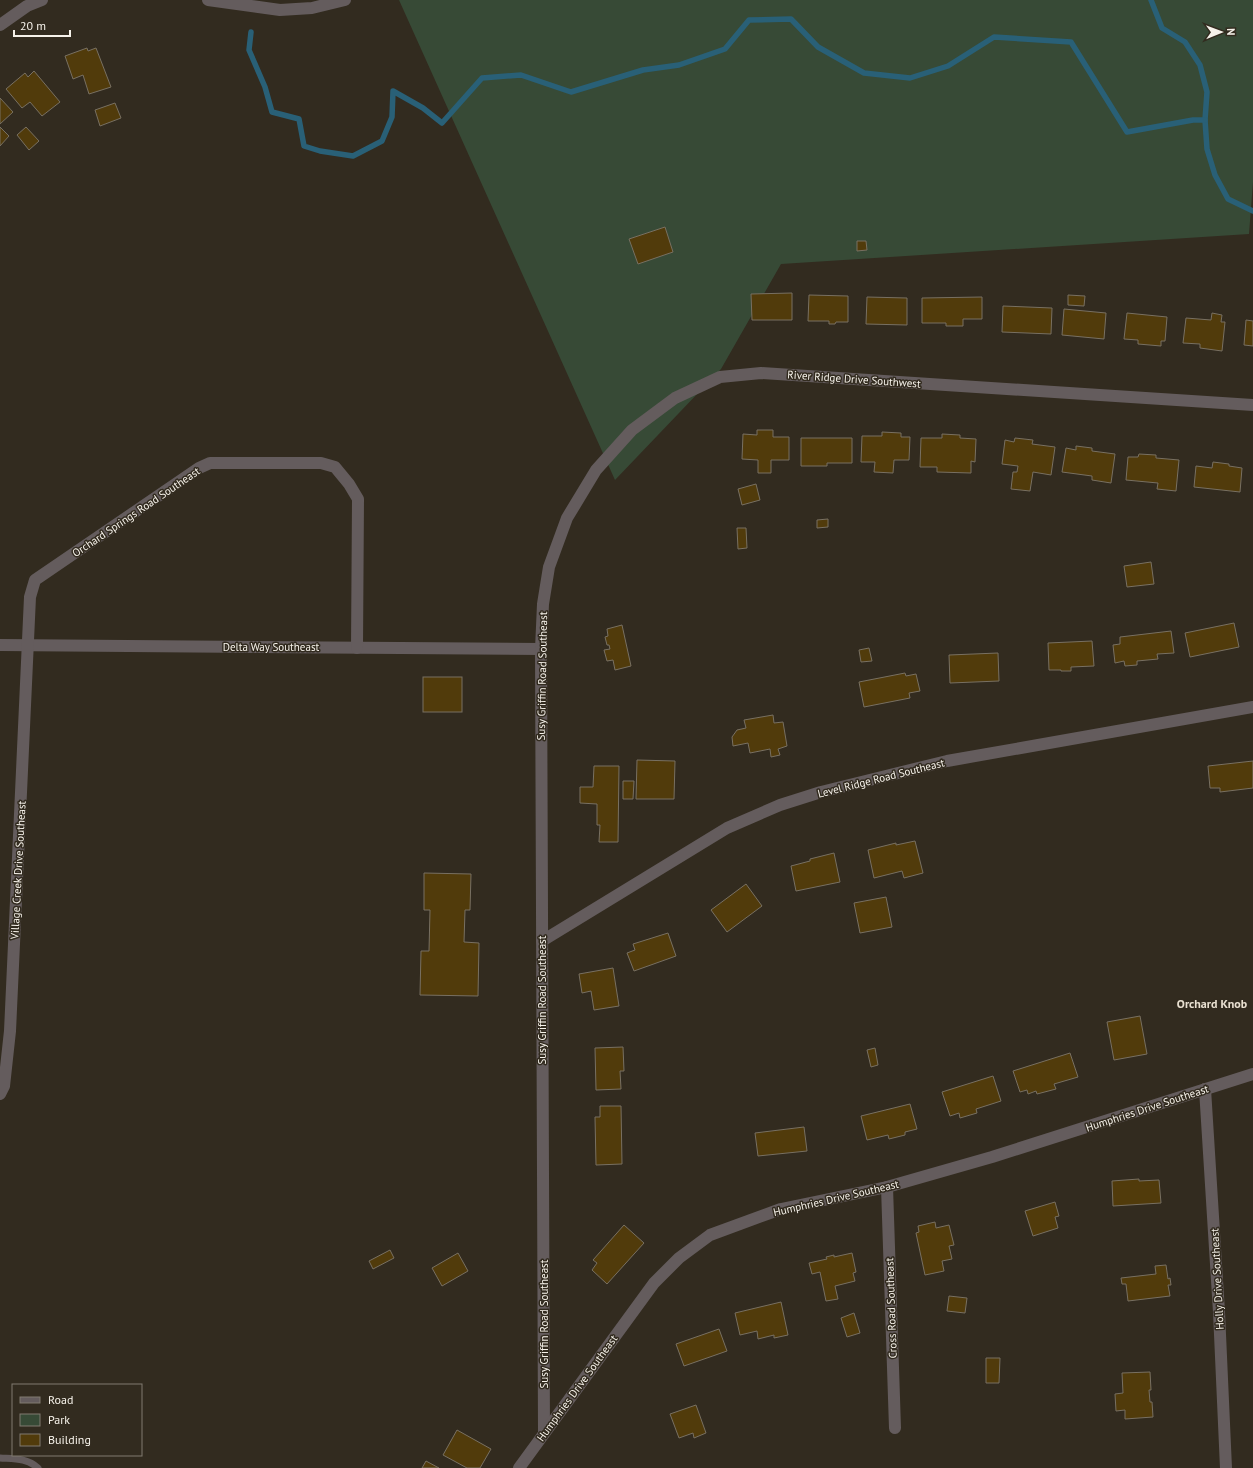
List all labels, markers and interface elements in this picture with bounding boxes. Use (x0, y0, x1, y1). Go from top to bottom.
scale bar (14, 12, 70, 38)
north arrow (1201, 12, 1241, 52)
text: 20 m (20, 18, 46, 33)
text: N (1224, 28, 1238, 36)
street label: River Ridge Drive Southwest (787, 367, 921, 391)
street label: Orchard Springs Road Southeast (69, 464, 203, 560)
street label: Susy Griffin Road Southeast (534, 611, 550, 741)
street label: Delta Way Southeast (223, 640, 320, 654)
street label: Level Ridge Road Southeast (816, 755, 946, 801)
street label: Village Creek Drive Southeast (7, 800, 29, 941)
street label: Susy Griffin Road Southeast (535, 935, 549, 1064)
district label: Orchard Knob (1177, 996, 1248, 1011)
street label: Humphries Drive Southeast (1084, 1081, 1211, 1135)
street label: Humphries Drive Southeast (772, 1177, 900, 1219)
street label: Holly Drive Southeast (1207, 1228, 1227, 1330)
street label: Cross Road Southeast (882, 1257, 900, 1359)
street label: Susy Griffin Road Southeast (537, 1259, 551, 1388)
street label: Humphries Drive Southeast (534, 1332, 621, 1444)
legend (12, 1384, 142, 1456)
text: Road (48, 1392, 73, 1407)
text: Park (48, 1412, 70, 1427)
text: Building (48, 1432, 91, 1447)

